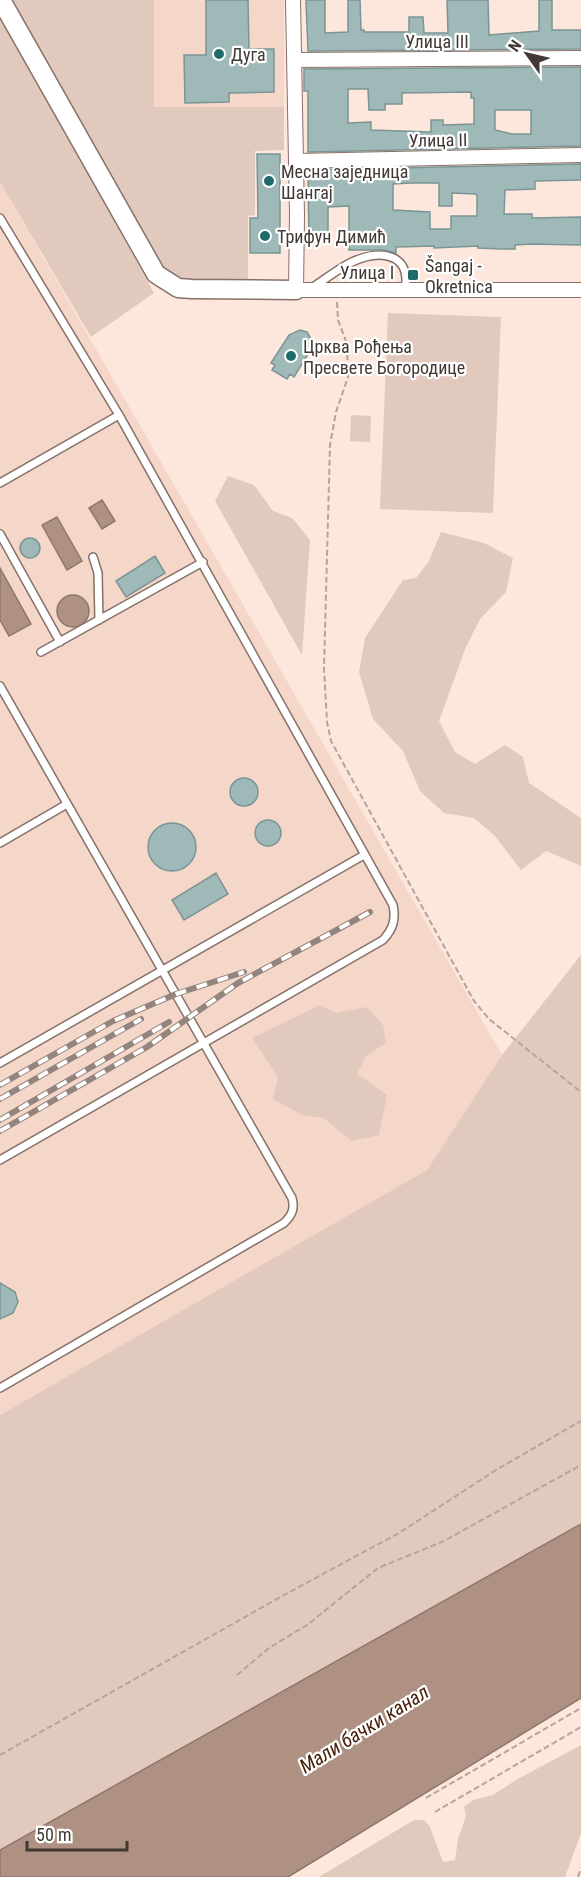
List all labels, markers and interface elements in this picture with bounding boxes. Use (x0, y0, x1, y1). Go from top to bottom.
north arrow (497, 24, 557, 84)
street label: Улица III (405, 31, 469, 52)
text: N (504, 37, 526, 55)
place label: Дуга (231, 44, 266, 65)
marker: Дуга (212, 47, 226, 61)
street label: Улица II (408, 129, 468, 151)
place label: Месна заједница Шангај (281, 161, 408, 203)
marker: Месна заједница Шангај (262, 174, 276, 188)
place label: Трифун Димић (277, 226, 386, 247)
marker: Трифун Димић (258, 229, 272, 243)
place label: Šangaj - Okretnica (425, 255, 493, 297)
street label: Улица I (340, 262, 394, 283)
marker: Šangaj - Okretnica (406, 268, 420, 282)
place label: Црква Рођења Пресвете Богородице (303, 336, 465, 378)
marker: Црква Рођења Пресвете Богородице (284, 349, 298, 363)
water label: Мали бачки канал (295, 1680, 433, 1778)
scale bar (27, 1814, 128, 1852)
text: 50 m (36, 1824, 71, 1845)

